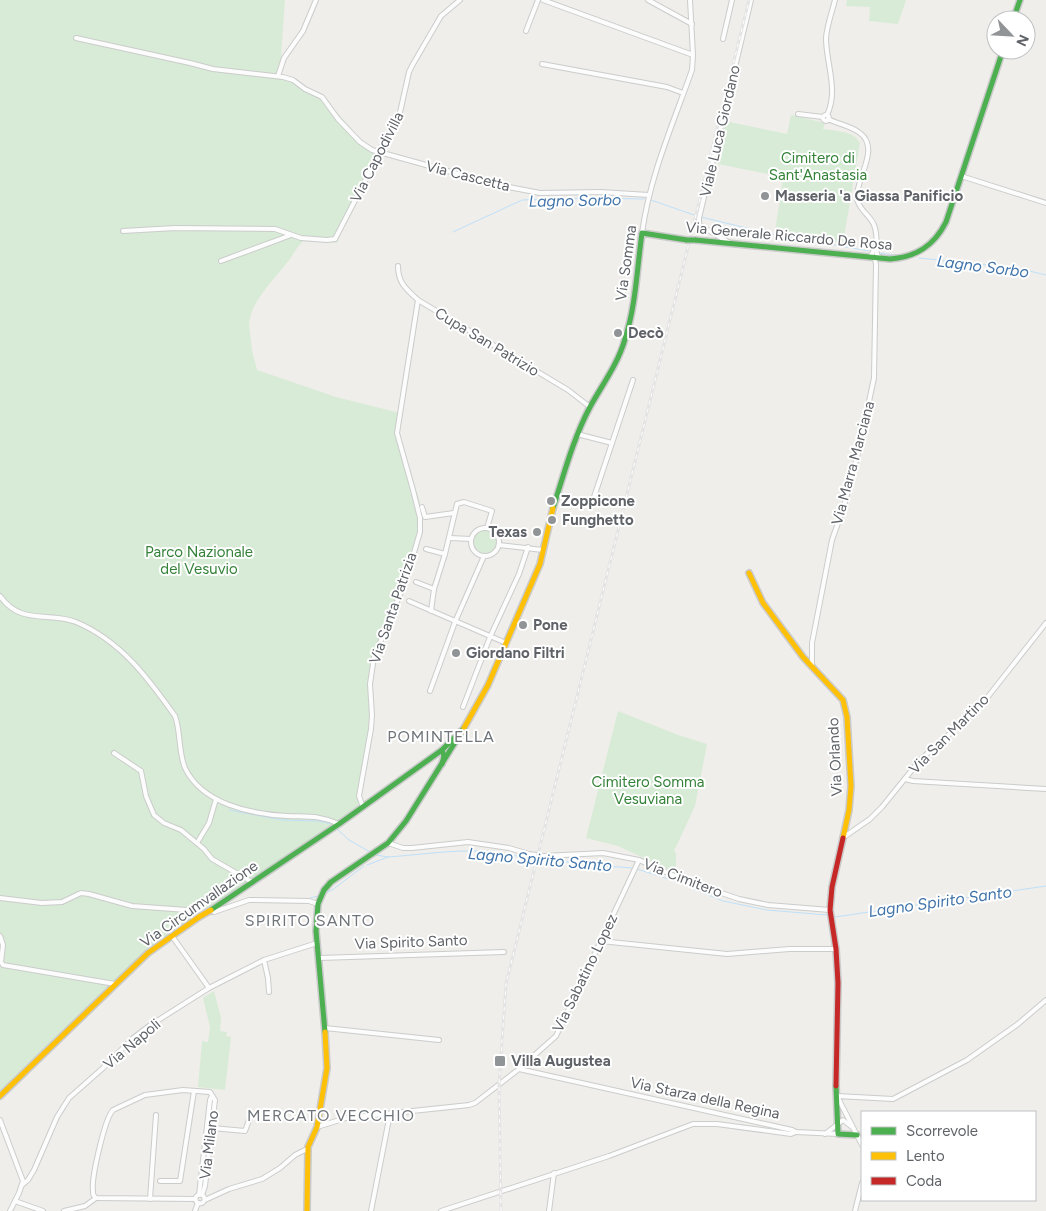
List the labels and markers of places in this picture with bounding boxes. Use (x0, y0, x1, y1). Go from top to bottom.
place label: Masseria 'a Giassa Panificio (775, 187, 963, 205)
marker: Masseria 'a Giassa Panificio (759, 190, 771, 202)
place label: Decò (628, 324, 664, 342)
marker: Decò (612, 327, 624, 339)
place label: Zoppicone (561, 492, 636, 510)
marker: Zoppicone (545, 495, 557, 507)
place label: Funghetto (562, 511, 634, 529)
marker: Funghetto (546, 514, 558, 526)
place label: Texas (488, 523, 527, 541)
marker: Texas (531, 526, 543, 538)
place label: Pone (533, 616, 568, 634)
marker: Pone (517, 619, 529, 631)
place label: Giordano Filtri (466, 644, 565, 662)
marker: Giordano Filtri (450, 647, 462, 659)
place label: Villa Augustea (511, 1052, 611, 1070)
marker: Villa Augustea (493, 1054, 507, 1068)

